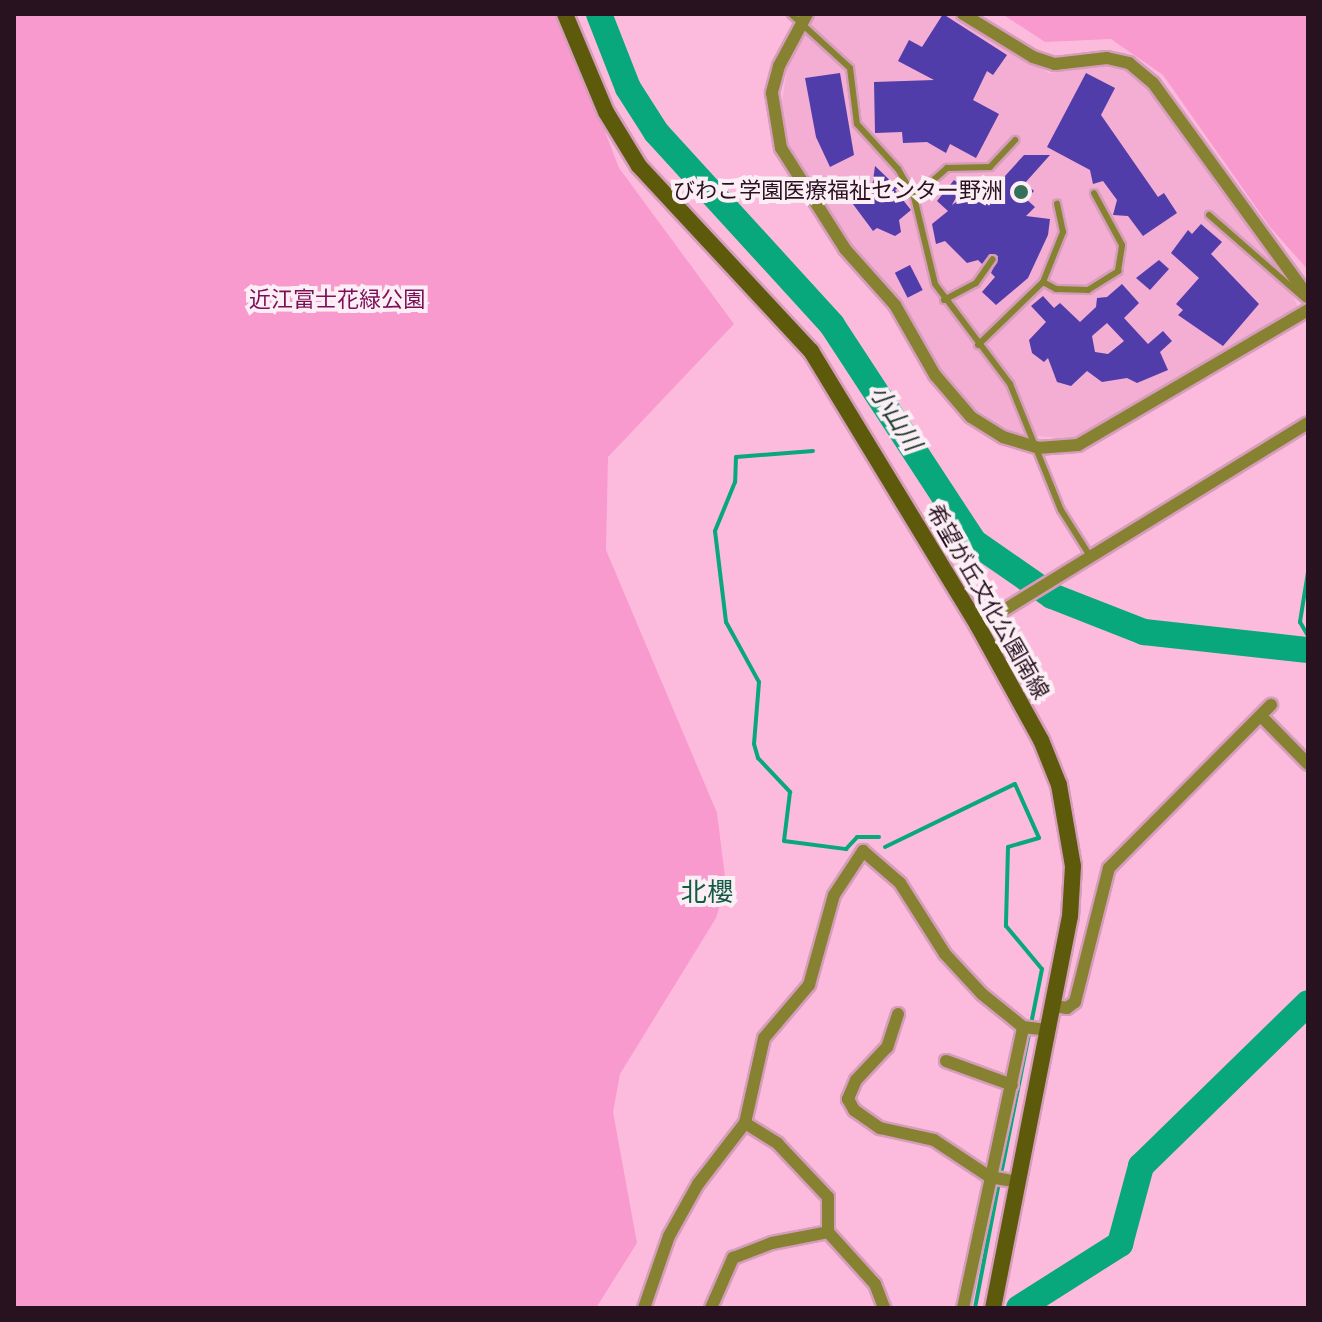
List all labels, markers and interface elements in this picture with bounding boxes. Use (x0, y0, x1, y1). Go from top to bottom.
place label: びわこ学園医療福祉センター野洲 (673, 179, 1003, 205)
marker: びわこ学園医療福祉センター野洲 (1010, 181, 1032, 203)
park label: 近江富士花緑公園 (249, 288, 425, 314)
water label: 小山川 (862, 381, 926, 457)
street label: 希望が丘文化公園南線 (921, 500, 1053, 704)
district label: 北櫻 (681, 878, 733, 910)

